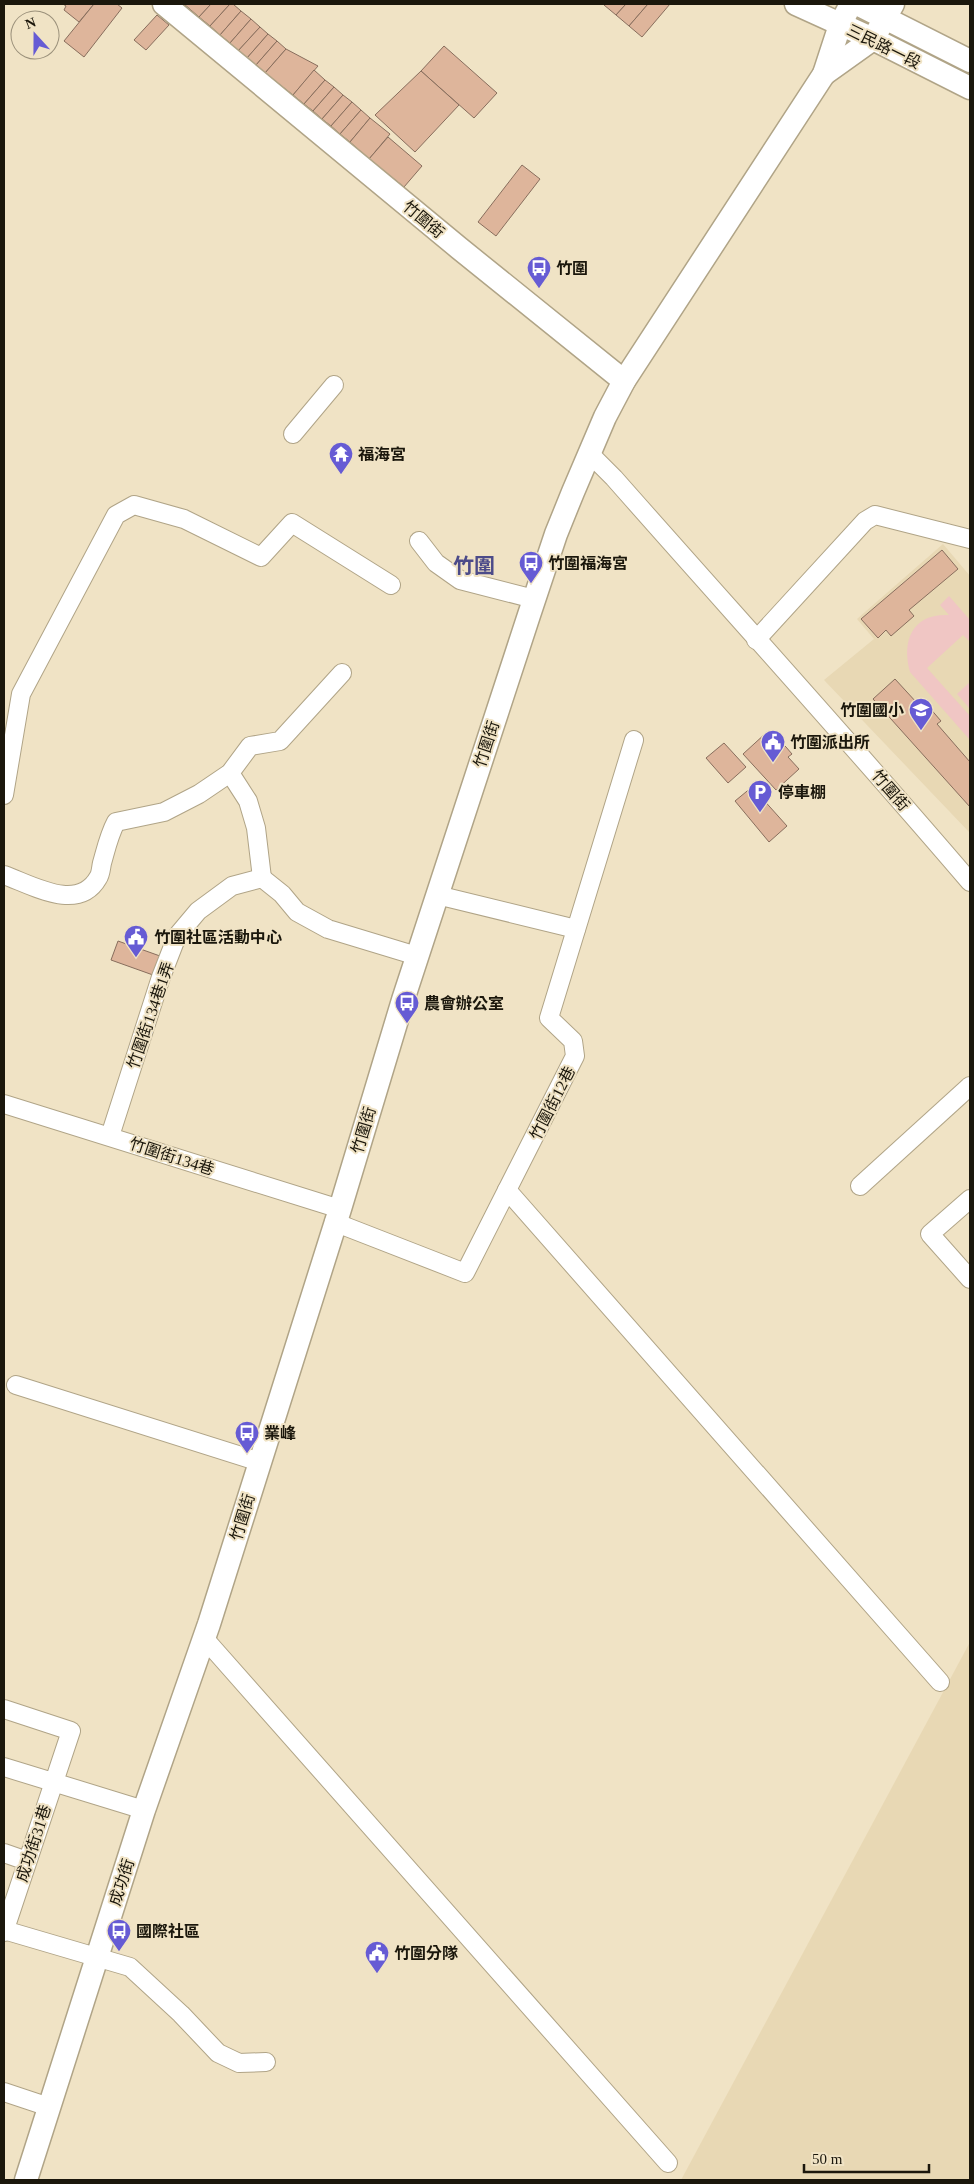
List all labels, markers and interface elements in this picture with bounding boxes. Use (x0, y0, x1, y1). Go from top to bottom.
north arrow (10, 10, 60, 60)
text: N (23, 15, 38, 32)
street label: 三民路一段 (844, 21, 923, 72)
street label: 竹圍街 (400, 197, 448, 241)
bus stop icon: 竹圍 (526, 255, 552, 289)
place label: 竹圍 (556, 260, 588, 277)
temple icon: 福海宮 (328, 441, 354, 475)
place label: 福海宮 (358, 446, 406, 463)
bus stop icon: 竹圍福海宮 (518, 550, 544, 584)
district label: 竹圍 (453, 554, 495, 578)
place label: 竹圍福海宮 (548, 555, 628, 572)
school or university icon: 竹圍國小 (908, 697, 934, 731)
place label: 竹圍國小 (840, 702, 904, 719)
street label: 竹圍街 (471, 719, 502, 770)
public building icon: 竹圍派出所 (760, 729, 786, 763)
place label: 竹圍派出所 (790, 734, 870, 751)
street label: 竹圍街 (868, 767, 913, 814)
parking icon: 停車棚 (747, 779, 773, 813)
place label: 停車棚 (778, 784, 826, 801)
public building icon: 竹圍社區活動中心 (123, 924, 149, 958)
place label: 竹圍社區活動中心 (154, 928, 282, 946)
street label: 竹圍街134巷1弄 (124, 959, 177, 1071)
bus stop icon: 農會辦公室 (394, 990, 420, 1024)
place label: 農會辦公室 (424, 995, 504, 1012)
street label: 竹圍街12巷 (527, 1064, 578, 1143)
street label: 竹圍街 (348, 1105, 379, 1156)
street label: 竹圍街134巷 (127, 1135, 216, 1178)
bus stop icon: 業峰 (234, 1420, 260, 1454)
place label: 業峰 (264, 1424, 296, 1442)
street label: 竹圍街 (227, 1492, 258, 1543)
street label: 成功街31巷 (13, 1802, 54, 1884)
street label: 成功街 (106, 1857, 137, 1908)
bus stop icon: 國際社區 (106, 1918, 132, 1952)
place label: 國際社區 (136, 1922, 200, 1940)
public building icon: 竹圍分隊 (364, 1940, 390, 1974)
place label: 竹圍分隊 (394, 1945, 458, 1962)
scale bar (804, 2142, 929, 2174)
text: 50 m (812, 2151, 843, 2167)

